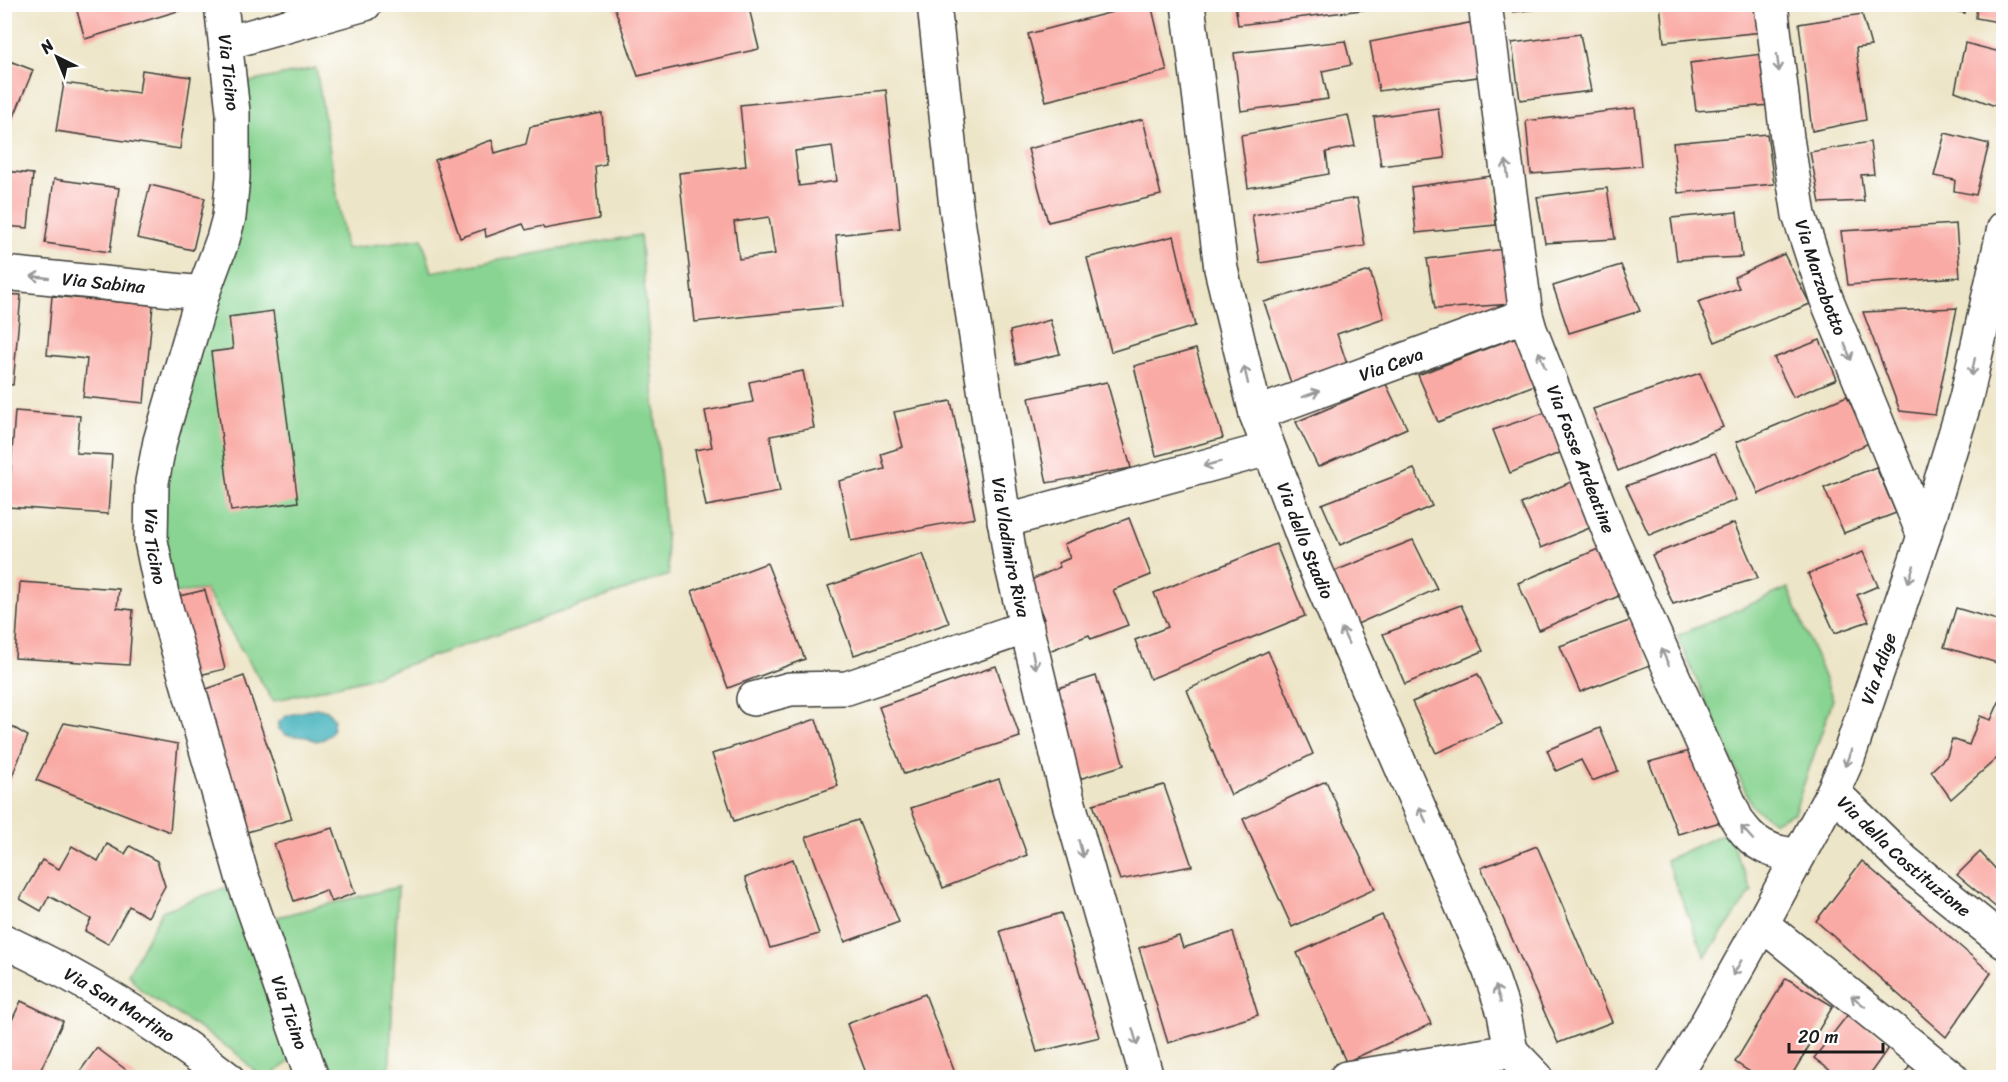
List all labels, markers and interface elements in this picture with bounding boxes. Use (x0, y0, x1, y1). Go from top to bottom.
north arrow (27, 27, 87, 87)
text: N (32, 31, 62, 61)
street label: Via Ticino (208, 33, 249, 112)
one-way arrow (1772, 52, 1783, 72)
one-way arrow (1501, 160, 1512, 180)
street label: Via Marzabotto (1785, 215, 1856, 341)
street label: Via Sabina (60, 263, 148, 303)
one-way arrow (31, 271, 51, 282)
street label: Via Ceva (1354, 338, 1428, 391)
one-way arrow (1843, 343, 1854, 361)
one-way arrow (1536, 351, 1547, 370)
one-way arrow (1966, 357, 1978, 376)
one-way arrow (1239, 366, 1251, 385)
street label: Via Fosse Ardeatine (1537, 380, 1624, 538)
one-way arrow (1301, 387, 1320, 398)
one-way arrow (1203, 459, 1222, 471)
street label: Via Vladimiro Riva (982, 475, 1040, 622)
street label: Via dello Stadio (1267, 477, 1343, 604)
street label: Via Ticino (135, 508, 176, 588)
one-way arrow (1905, 564, 1916, 583)
one-way arrow (1338, 627, 1350, 645)
street label: Via Adige (1851, 628, 1906, 709)
one-way arrow (1659, 648, 1670, 666)
one-way arrow (1029, 650, 1041, 669)
one-way arrow (1841, 748, 1852, 767)
street label: Via della Costituzione (1829, 788, 1978, 926)
one-way arrow (1417, 806, 1428, 824)
one-way arrow (1740, 826, 1754, 841)
one-way arrow (1076, 839, 1087, 858)
street label: Via San Martino (58, 958, 182, 1051)
one-way arrow (1731, 959, 1743, 976)
street label: Via Ticino (262, 971, 317, 1054)
one-way arrow (1492, 985, 1503, 1004)
one-way arrow (1850, 995, 1866, 1008)
scale bar (1789, 1016, 1884, 1054)
text: 20 m (1798, 1021, 1838, 1053)
one-way arrow (1130, 1027, 1141, 1046)

